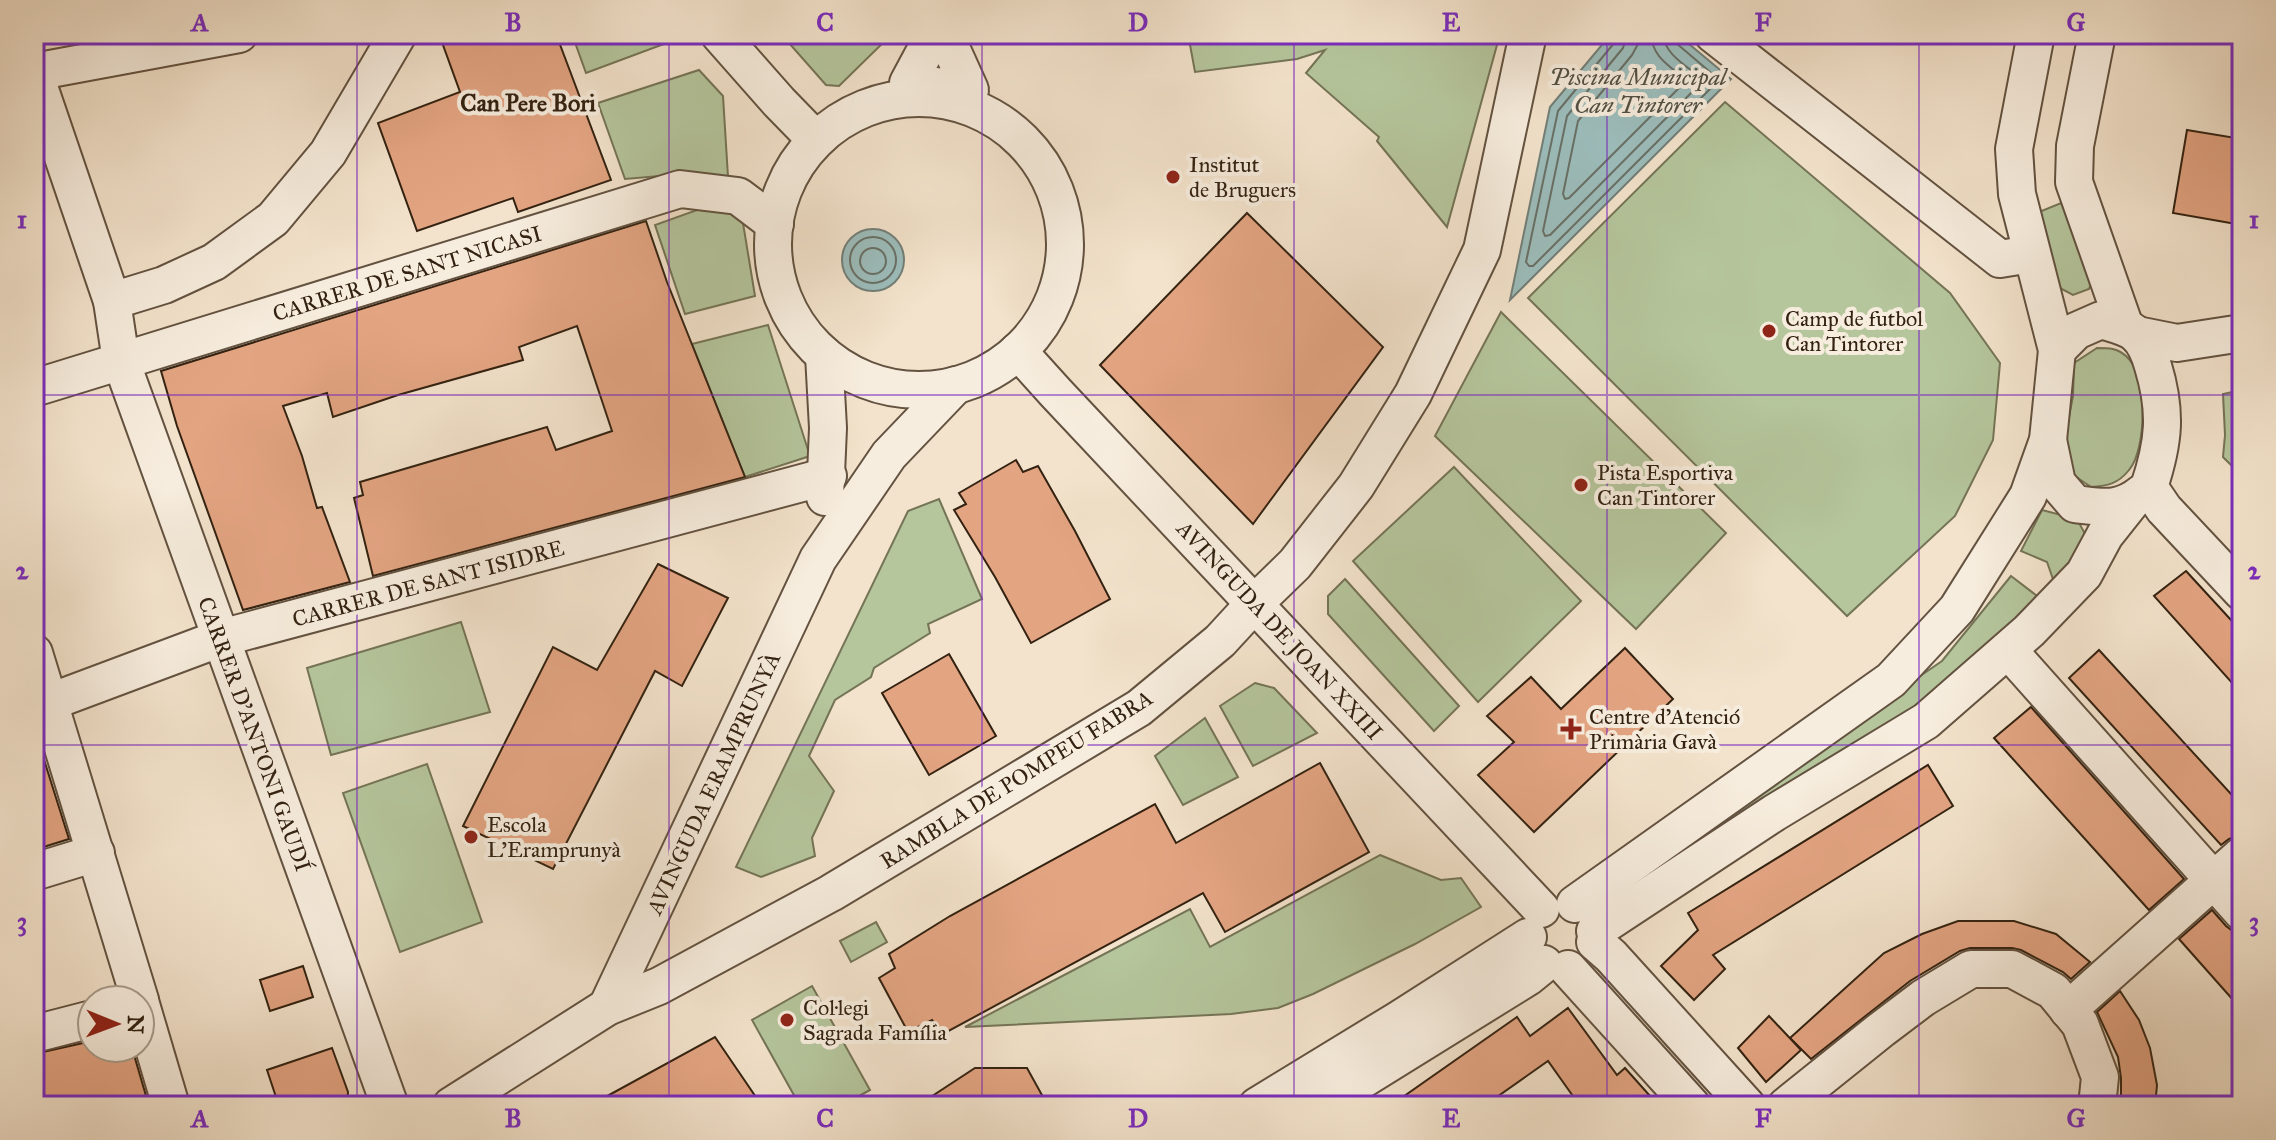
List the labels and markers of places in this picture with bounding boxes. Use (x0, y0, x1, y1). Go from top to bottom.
place label: Institut de Bruguers (1189, 151, 1296, 203)
marker: Institut de Bruguers (1164, 168, 1182, 186)
place label: Camp de futbol Can Tintorer (1785, 305, 1923, 357)
marker: Camp de futbol Can Tintorer (1760, 322, 1778, 340)
place label: Pista Esportiva Can Tintorer (1597, 459, 1734, 511)
marker: Pista Esportiva Can Tintorer (1572, 476, 1590, 494)
place label: Centre d'Atenció Primària Gavà (1589, 703, 1740, 755)
marker: Centre d'Atenció Primària Gavà (1560, 718, 1582, 740)
place label: Escola L'Eramprunyà (487, 811, 621, 863)
marker: Escola L'Eramprunyà (462, 828, 480, 846)
place label: Col·legi Sagrada Família (803, 994, 948, 1046)
marker: Col·legi Sagrada Família (778, 1011, 796, 1029)

